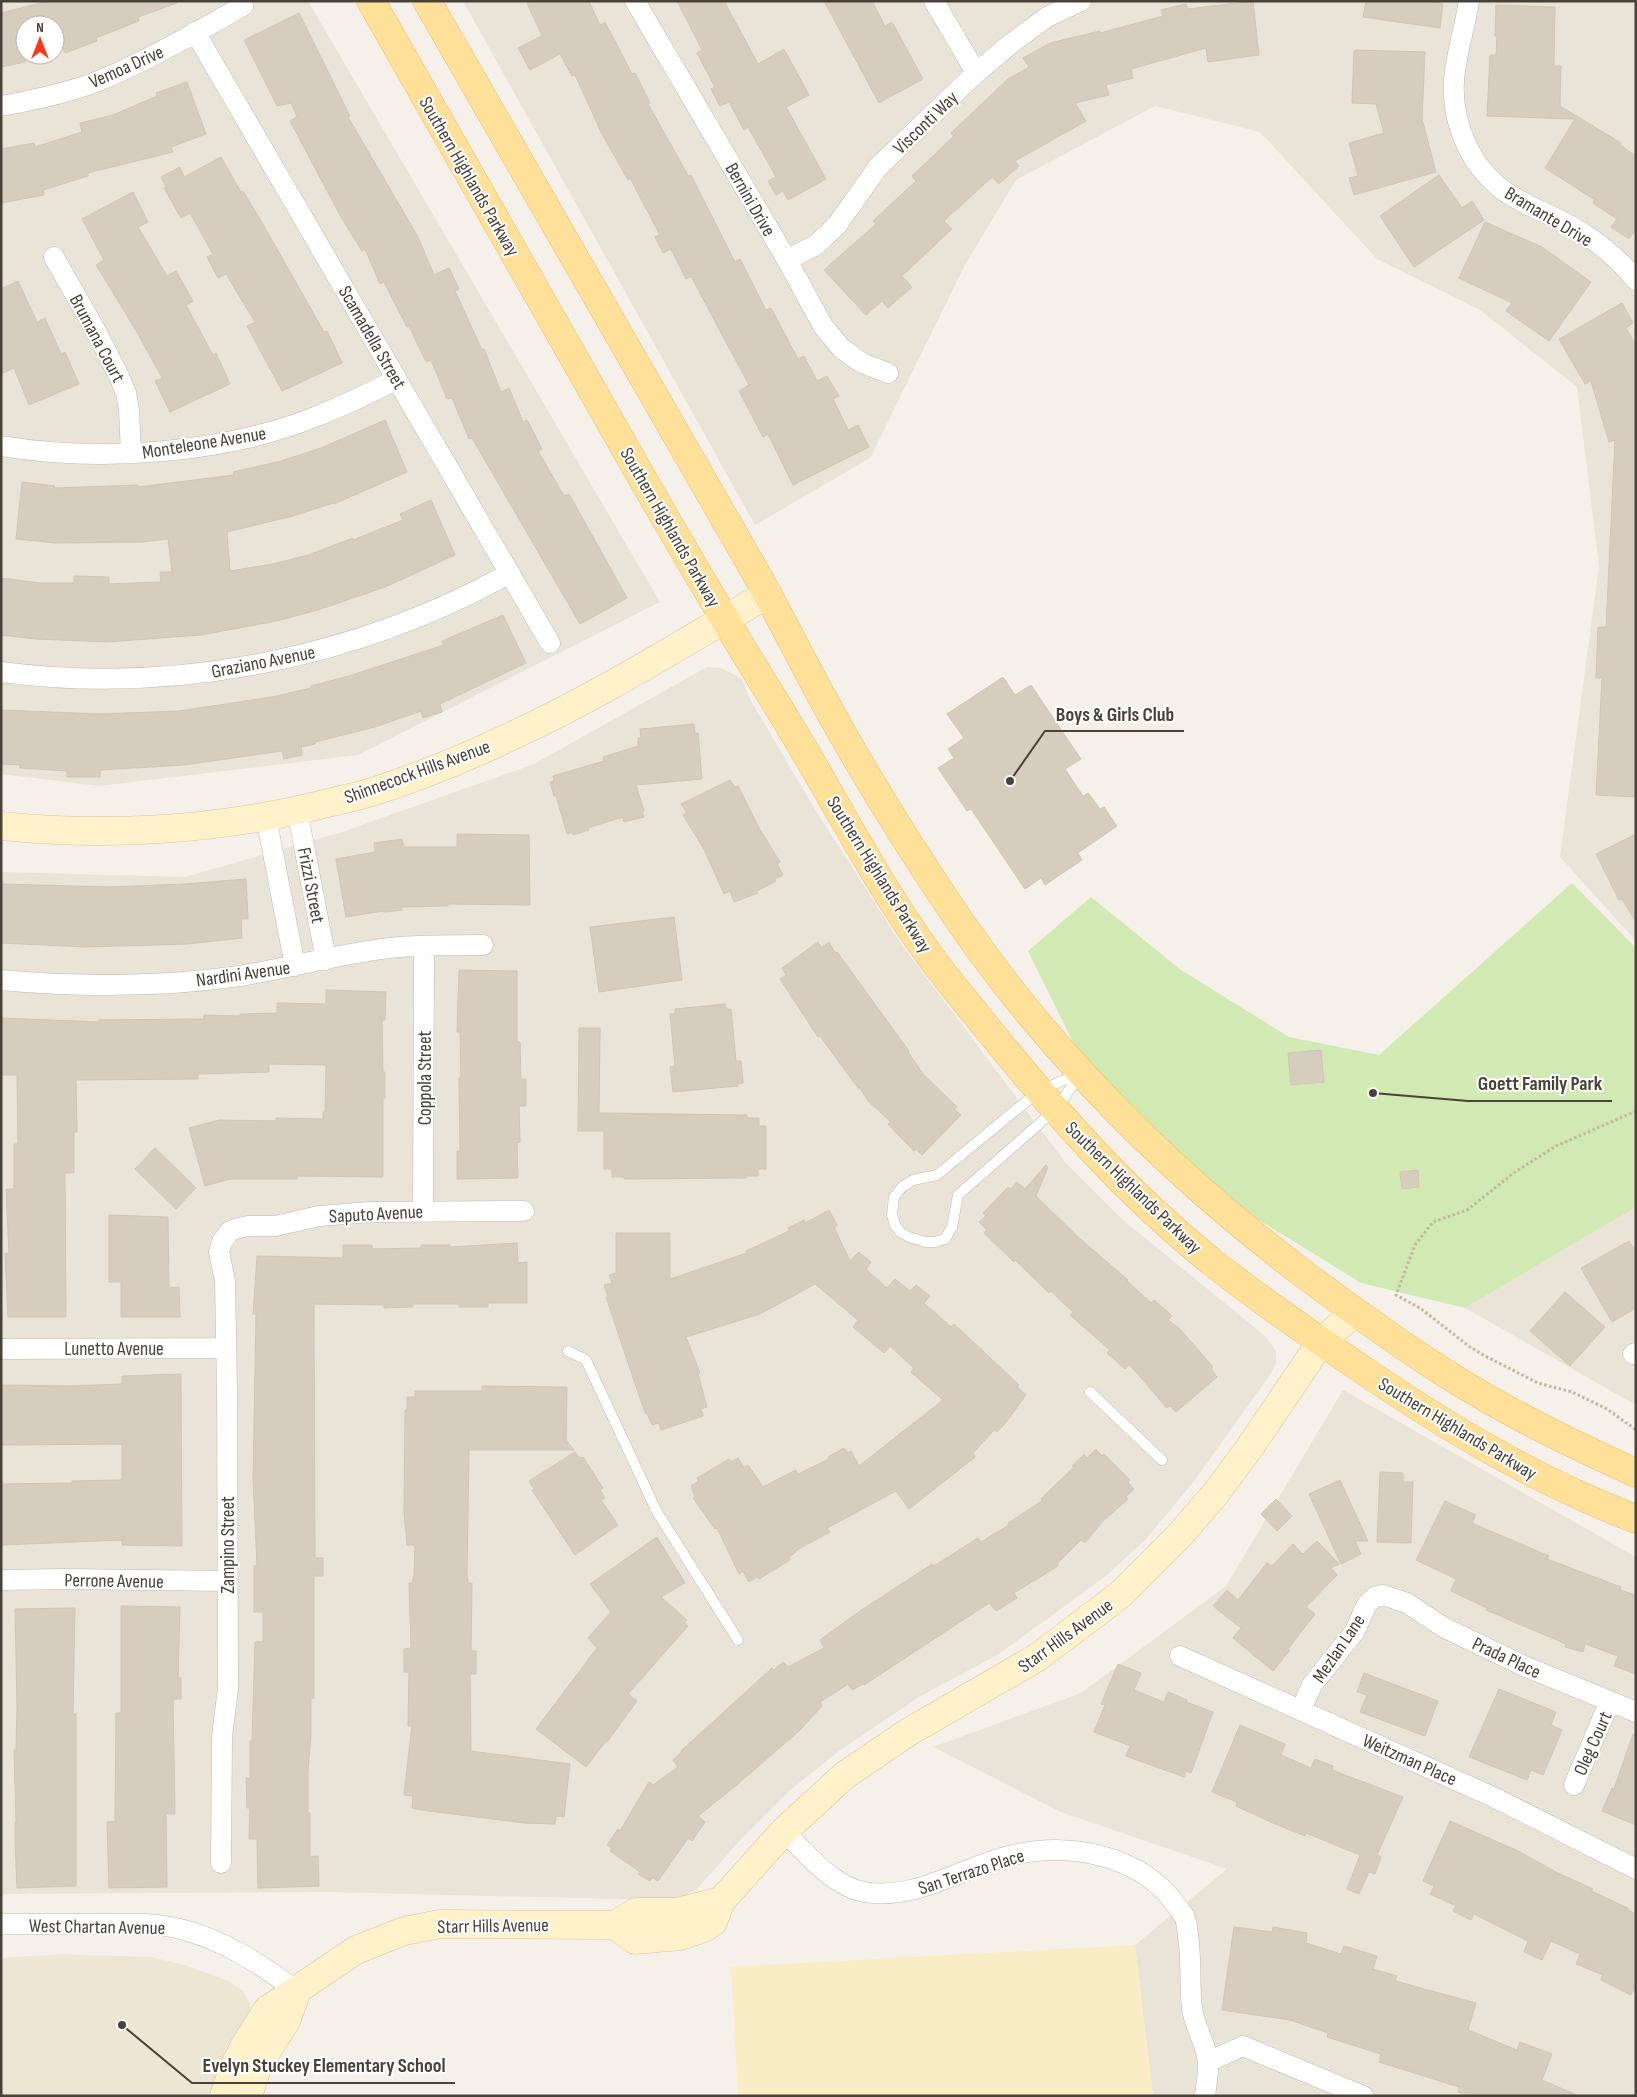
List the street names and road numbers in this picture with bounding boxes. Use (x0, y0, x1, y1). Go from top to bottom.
street label: Vemoa Drive (86, 41, 167, 94)
street label: Visconti Way (889, 86, 964, 160)
street label: Southern Highlands Parkway (414, 93, 524, 261)
street label: Bernini Drive (719, 159, 780, 241)
street label: Bramante Drive (1500, 182, 1596, 252)
street label: Scamadella Street (333, 282, 411, 394)
street label: Brumana Court (64, 291, 130, 387)
street label: Monteleone Avenue (141, 422, 268, 465)
street label: Southern Highlands Parkway (615, 444, 725, 612)
street label: Graziano Avenue (209, 641, 317, 684)
street label: Shinnecock Hills Avenue (341, 735, 494, 809)
street label: Southern Highlands Parkway (821, 792, 937, 958)
street label: Frizzi Street (292, 846, 329, 925)
street label: Nardini Avenue (195, 957, 292, 992)
street label: Coppola Street (414, 1031, 437, 1125)
street label: Southern Highlands Parkway (1060, 1117, 1206, 1260)
street label: Saputo Avenue (328, 1201, 424, 1228)
street label: Lunetto Avenue (64, 1338, 164, 1361)
street label: Southern Highlands Parkway (1374, 1373, 1541, 1486)
street label: Zampino Street (217, 1496, 240, 1594)
street label: Perrone Avenue (64, 1569, 164, 1594)
street label: Starr Hills Avenue (1014, 1594, 1118, 1678)
street label: Mezlan Lane (1308, 1610, 1371, 1688)
street label: Prada Place (1469, 1633, 1544, 1684)
street label: Oleg Court (1569, 1708, 1618, 1779)
street label: Weitzman Place (1359, 1729, 1460, 1791)
street label: San Terrazo Place (916, 1844, 1027, 1900)
street label: Starr Hills Avenue (437, 1914, 549, 1939)
street label: West Chartan Avenue (29, 1915, 165, 1940)

